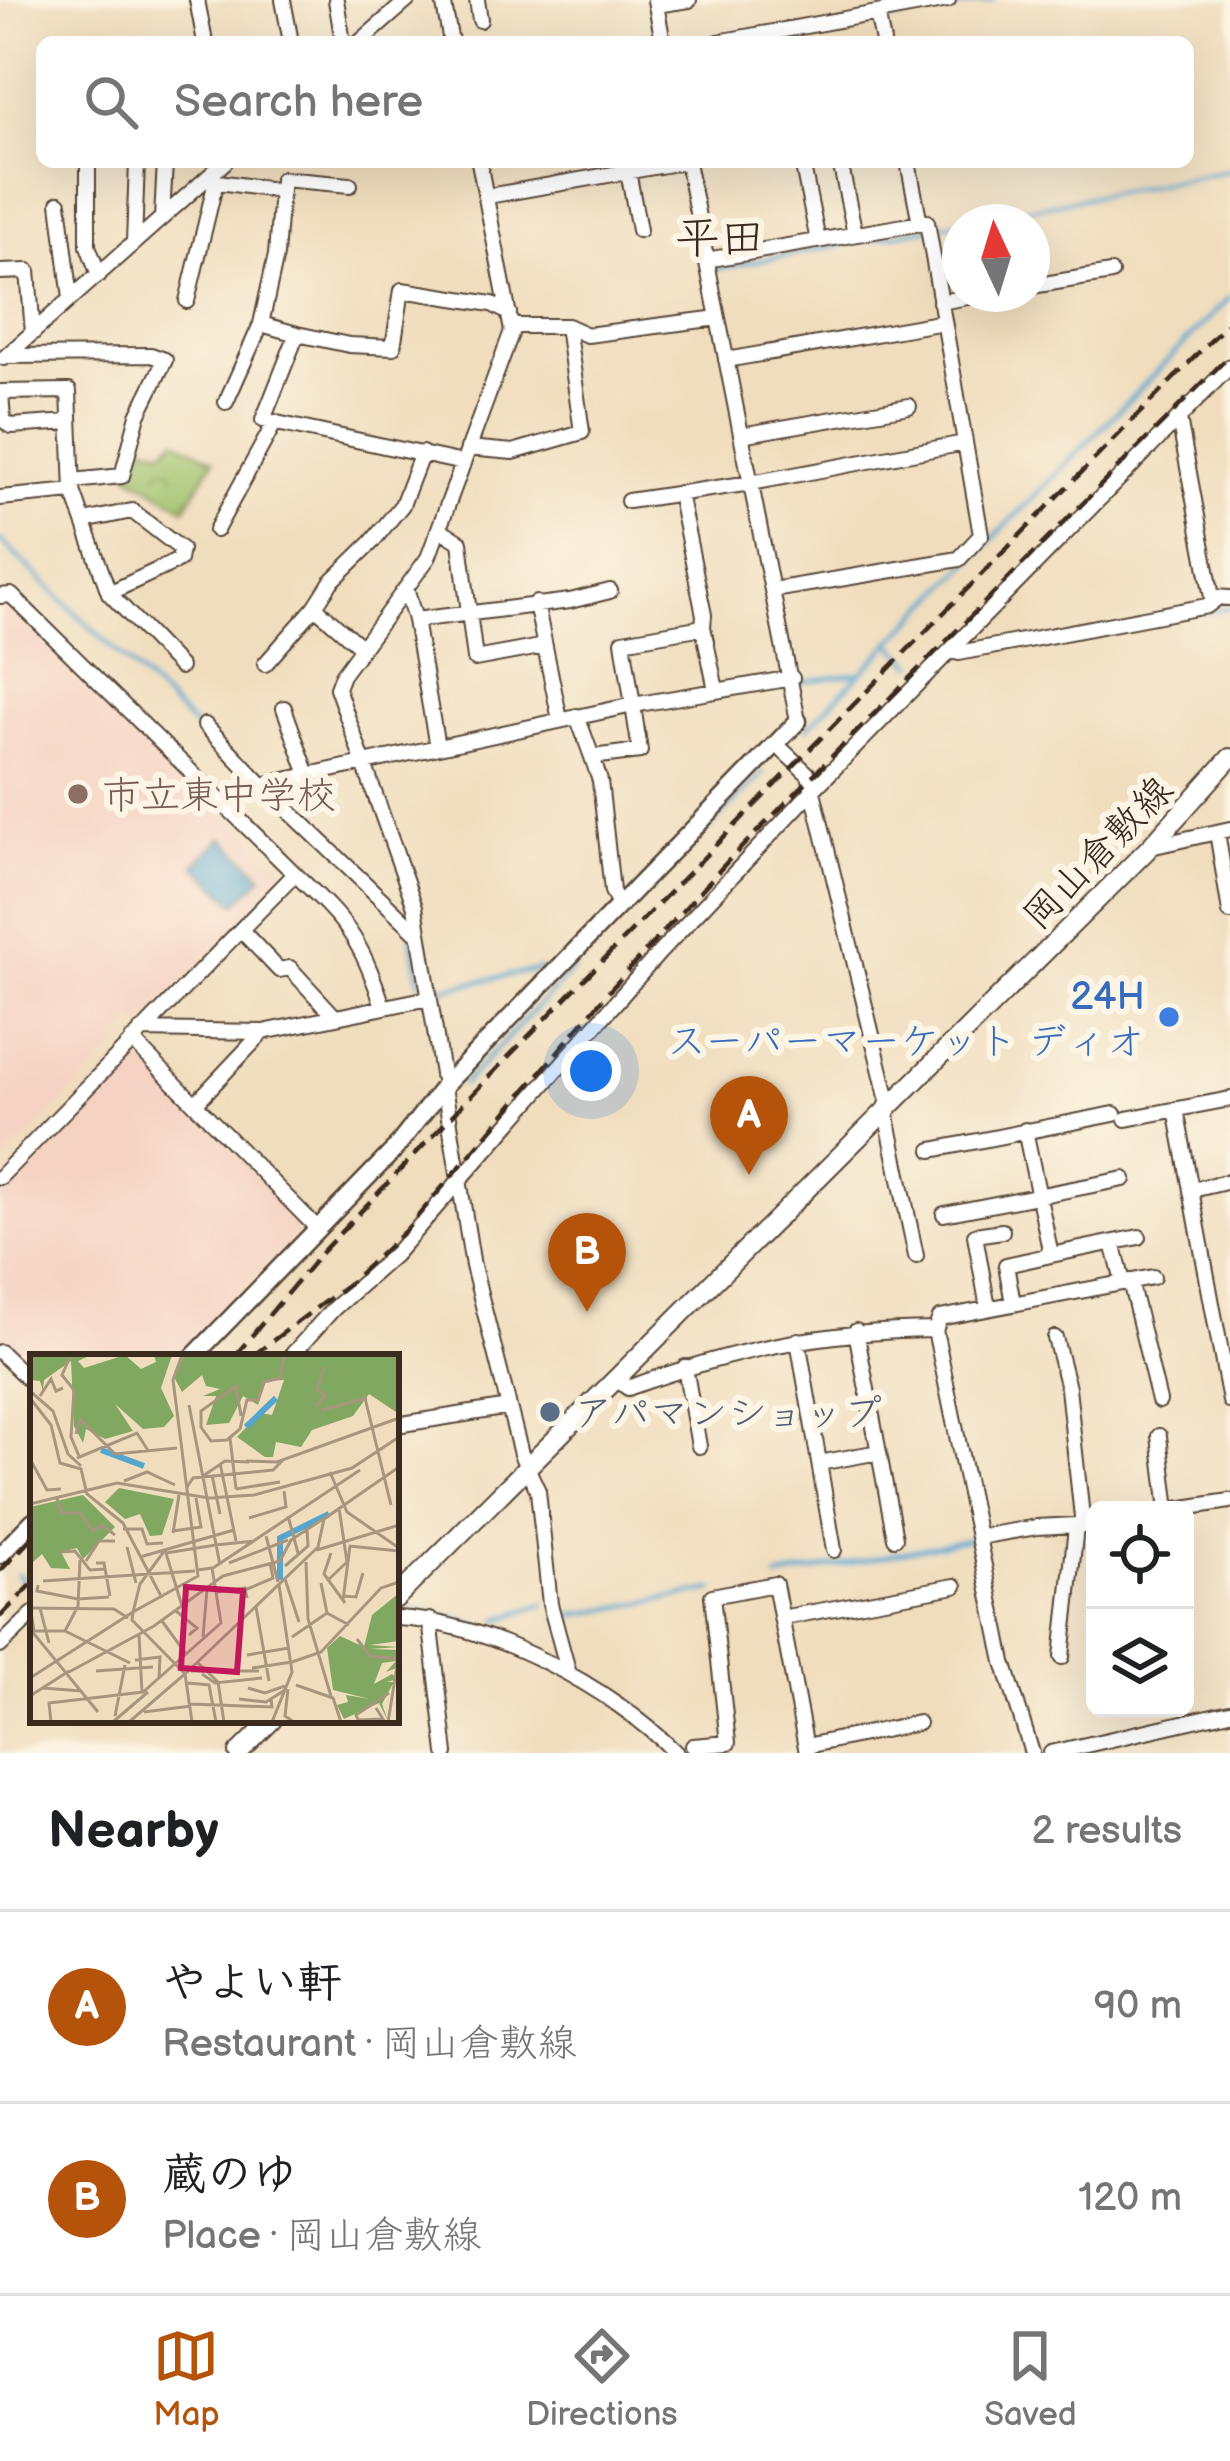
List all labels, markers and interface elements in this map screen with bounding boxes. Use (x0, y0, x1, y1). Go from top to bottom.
search box (36, 36, 1194, 168)
icon: search (78, 69, 144, 135)
text: Search here (174, 75, 423, 130)
north arrow (942, 204, 1050, 312)
district label: 平田 (675, 212, 765, 267)
street label: 岡山倉敷線 (1014, 767, 1183, 940)
place label: 市立東中学校 (102, 773, 336, 820)
marker: 市立東中学校 (65, 781, 91, 807)
place label: 24H スーパーマーケット ディオ (667, 974, 1145, 1066)
marker: 24H スーパーマーケット ディオ (1156, 1004, 1182, 1030)
your location (561, 1041, 621, 1101)
pin: A (710, 1076, 788, 1175)
pin: B (548, 1213, 626, 1312)
inset map (30, 1354, 399, 1723)
place label: アパマンショップ (574, 1391, 882, 1438)
marker: アパマンショップ (537, 1399, 563, 1425)
map controls (1086, 1501, 1194, 1717)
button: locate (1086, 1501, 1194, 1609)
button: layers (1086, 1609, 1194, 1717)
text: Nearby (48, 1801, 219, 1862)
text: 2 results (1031, 1808, 1182, 1855)
text: やよい軒 (162, 1956, 342, 2011)
text: A (75, 1983, 99, 2030)
text: 90 m (1094, 1983, 1182, 2030)
text: Restaurant · 岡山倉敷線 (162, 2021, 577, 2068)
text: 蔵のゆ (162, 2148, 297, 2203)
text: B (73, 2175, 101, 2222)
text: 120 m (1078, 2175, 1182, 2222)
text: Place · 岡山倉敷線 (162, 2213, 481, 2260)
tab: Map (153, 2323, 220, 2435)
tab: Directions (526, 2323, 678, 2435)
tab: Saved (984, 2323, 1077, 2435)

